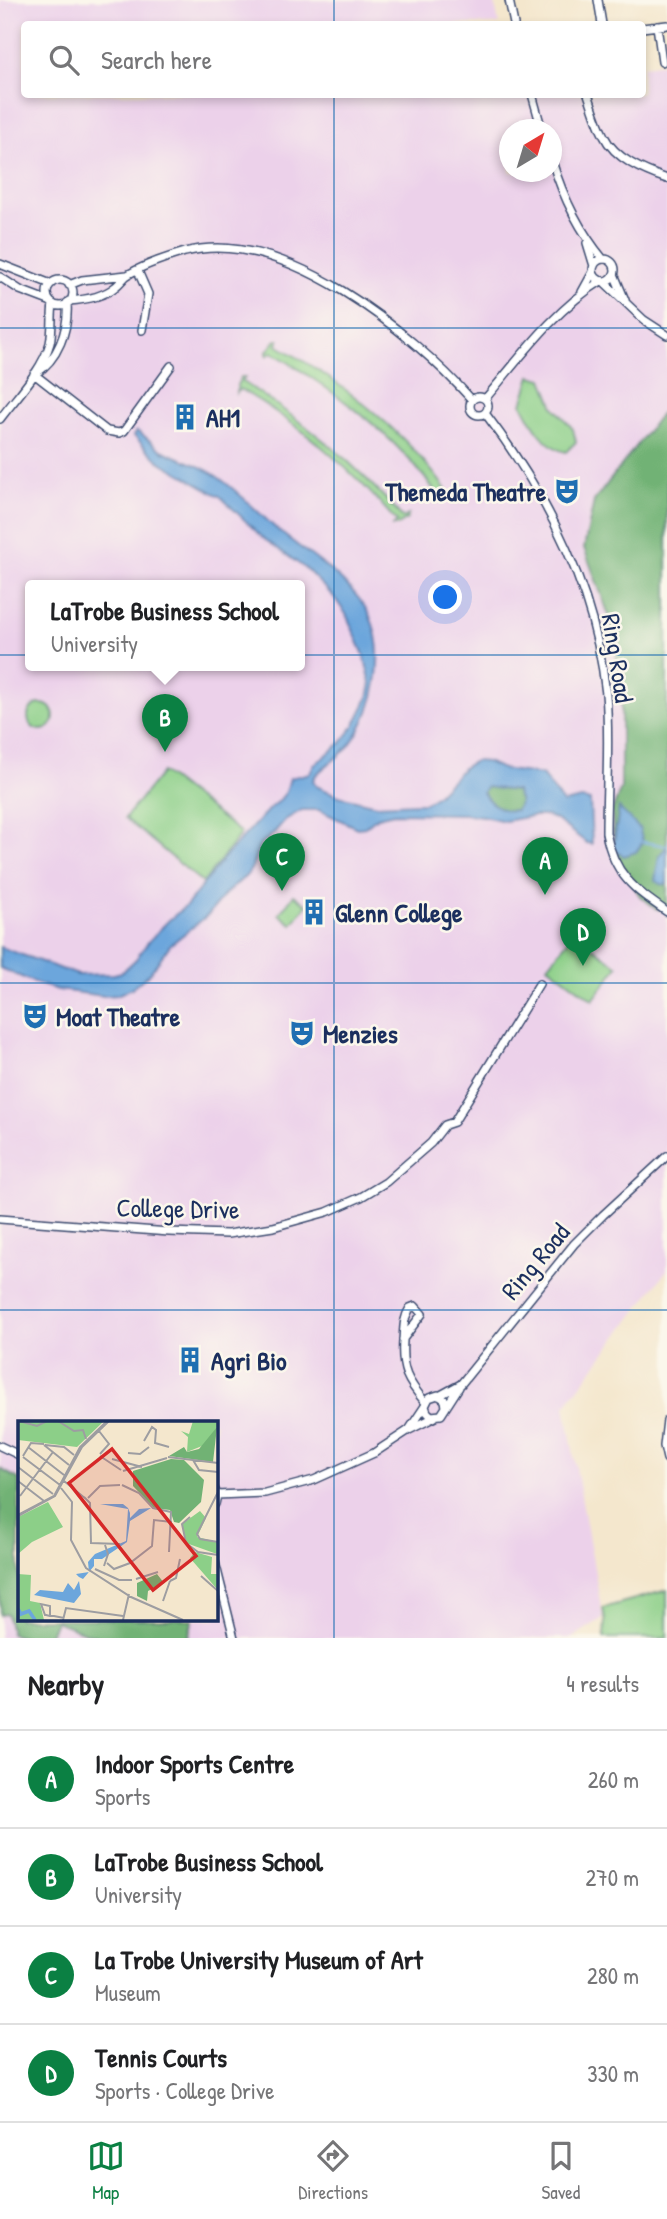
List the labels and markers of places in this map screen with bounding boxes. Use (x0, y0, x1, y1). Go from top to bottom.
place label: AH1 (206, 400, 240, 435)
building icon: AH1 (170, 402, 200, 432)
place label: Themeda Theatre (384, 474, 547, 509)
theatre icon: Themeda Theatre (552, 476, 582, 506)
pin: B (142, 694, 188, 752)
pin: C (259, 833, 305, 891)
pin: A (522, 837, 568, 895)
place label: Glenn College (335, 895, 463, 931)
building icon: Glenn College (299, 897, 329, 927)
pin: D (560, 908, 606, 966)
place label: Moat Theatre (56, 999, 181, 1034)
theatre icon: Moat Theatre (20, 1001, 50, 1031)
place label: Menzies (323, 1016, 398, 1051)
theatre icon: Menzies (287, 1018, 317, 1048)
place label: Agri Bio (211, 1343, 287, 1379)
building icon: Agri Bio (175, 1345, 205, 1375)

